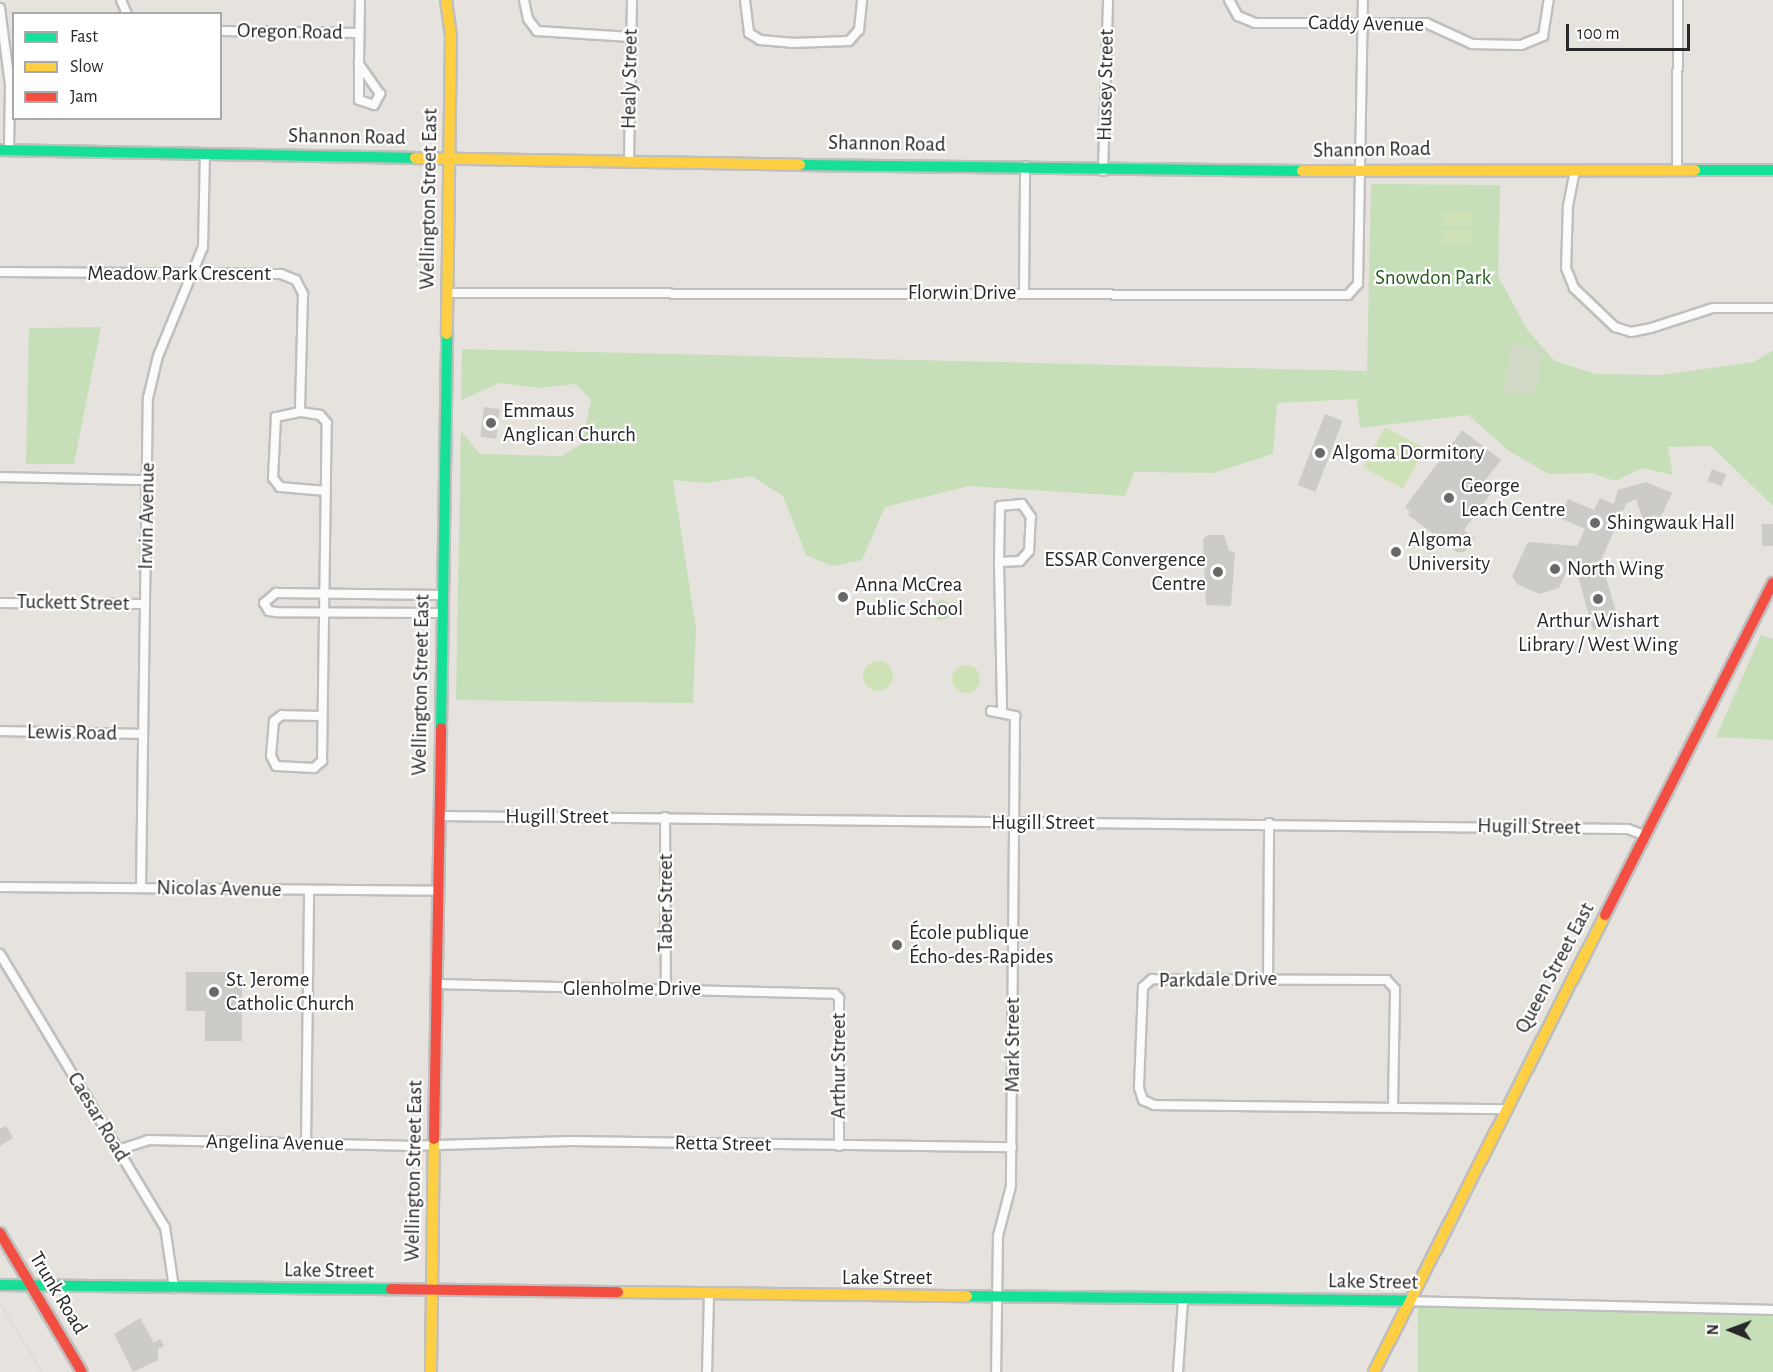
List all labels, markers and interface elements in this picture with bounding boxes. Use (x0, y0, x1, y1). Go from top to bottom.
street label: Caddy Avenue (1308, 10, 1424, 38)
legend (12, 12, 222, 120)
scale bar (1569, 12, 1694, 50)
street label: Oregon Road (237, 18, 343, 46)
text: 100 m (1577, 25, 1620, 43)
text: Fast (70, 28, 98, 46)
street label: Healy Street (617, 29, 643, 129)
street label: Hussey Street (1092, 29, 1120, 141)
text: Slow (70, 58, 103, 76)
text: Jam (70, 88, 98, 106)
street label: Wellington Street East (415, 108, 443, 290)
street label: Shannon Road (288, 123, 406, 151)
street label: Shannon Road (828, 130, 946, 158)
street label: Shannon Road (1313, 136, 1431, 164)
street label: Meadow Park Crescent (87, 261, 271, 287)
park label: Snowdon Park (1375, 265, 1491, 291)
street label: Florwin Drive (908, 280, 1016, 306)
place label: Emmaus Anglican Church (503, 398, 636, 448)
marker: Emmaus Anglican Church (484, 416, 498, 430)
place label: Algoma Dormitory (1332, 440, 1484, 466)
marker: Algoma Dormitory (1313, 446, 1327, 460)
street label: Irwin Avenue (133, 462, 161, 570)
place label: George Leach Centre (1461, 473, 1565, 523)
marker: George Leach Centre (1442, 491, 1456, 505)
place label: Shingwauk Hall (1607, 510, 1735, 536)
marker: Shingwauk Hall (1588, 516, 1602, 530)
place label: Algoma University (1408, 527, 1490, 577)
marker: Algoma University (1389, 545, 1403, 559)
place label: ESSAR Convergence Centre (1044, 547, 1206, 597)
place label: North Wing (1567, 556, 1664, 582)
marker: North Wing (1548, 562, 1562, 576)
marker: ESSAR Convergence Centre (1211, 565, 1225, 579)
place label: Anna McCrea Public School (855, 572, 963, 622)
street label: Tuckett Street (16, 589, 130, 617)
marker: Anna McCrea Public School (836, 590, 850, 604)
marker: Arthur Wishart Library / West Wing (1591, 592, 1605, 606)
street label: Wellington Street East (407, 594, 435, 776)
place label: Arthur Wishart Library / West Wing (1518, 608, 1678, 658)
street label: Lewis Road (27, 720, 117, 746)
street label: Hugill Street (505, 804, 609, 830)
street label: Hugill Street (991, 810, 1095, 836)
street label: Hugill Street (1477, 813, 1581, 841)
street label: Taber Street (653, 854, 679, 952)
street label: Nicolas Avenue (156, 875, 282, 903)
street label: Queen Street East (1510, 898, 1600, 1038)
place label: École publique Écho-des-Rapides (909, 920, 1054, 970)
marker: École publique Écho-des-Rapides (890, 938, 904, 952)
street label: Parkdale Drive (1159, 966, 1277, 994)
place label: St. Jerome Catholic Church (226, 967, 354, 1017)
street label: Glenholme Drive (563, 976, 701, 1002)
marker: St. Jerome Catholic Church (207, 985, 221, 999)
street label: Mark Street (1000, 997, 1026, 1093)
street label: Arthur Street (826, 1013, 852, 1119)
street label: Caesar Road (62, 1068, 134, 1166)
street label: Wellington Street East (400, 1080, 428, 1262)
street label: Angelina Avenue (206, 1129, 344, 1157)
street label: Retta Street (674, 1131, 772, 1157)
street label: Trunk Road (24, 1247, 92, 1339)
street label: Lake Street (284, 1258, 374, 1284)
street label: Lake Street (842, 1265, 932, 1291)
street label: Lake Street (1328, 1269, 1418, 1295)
north arrow (1701, 1300, 1761, 1360)
text: N (1705, 1324, 1721, 1335)

